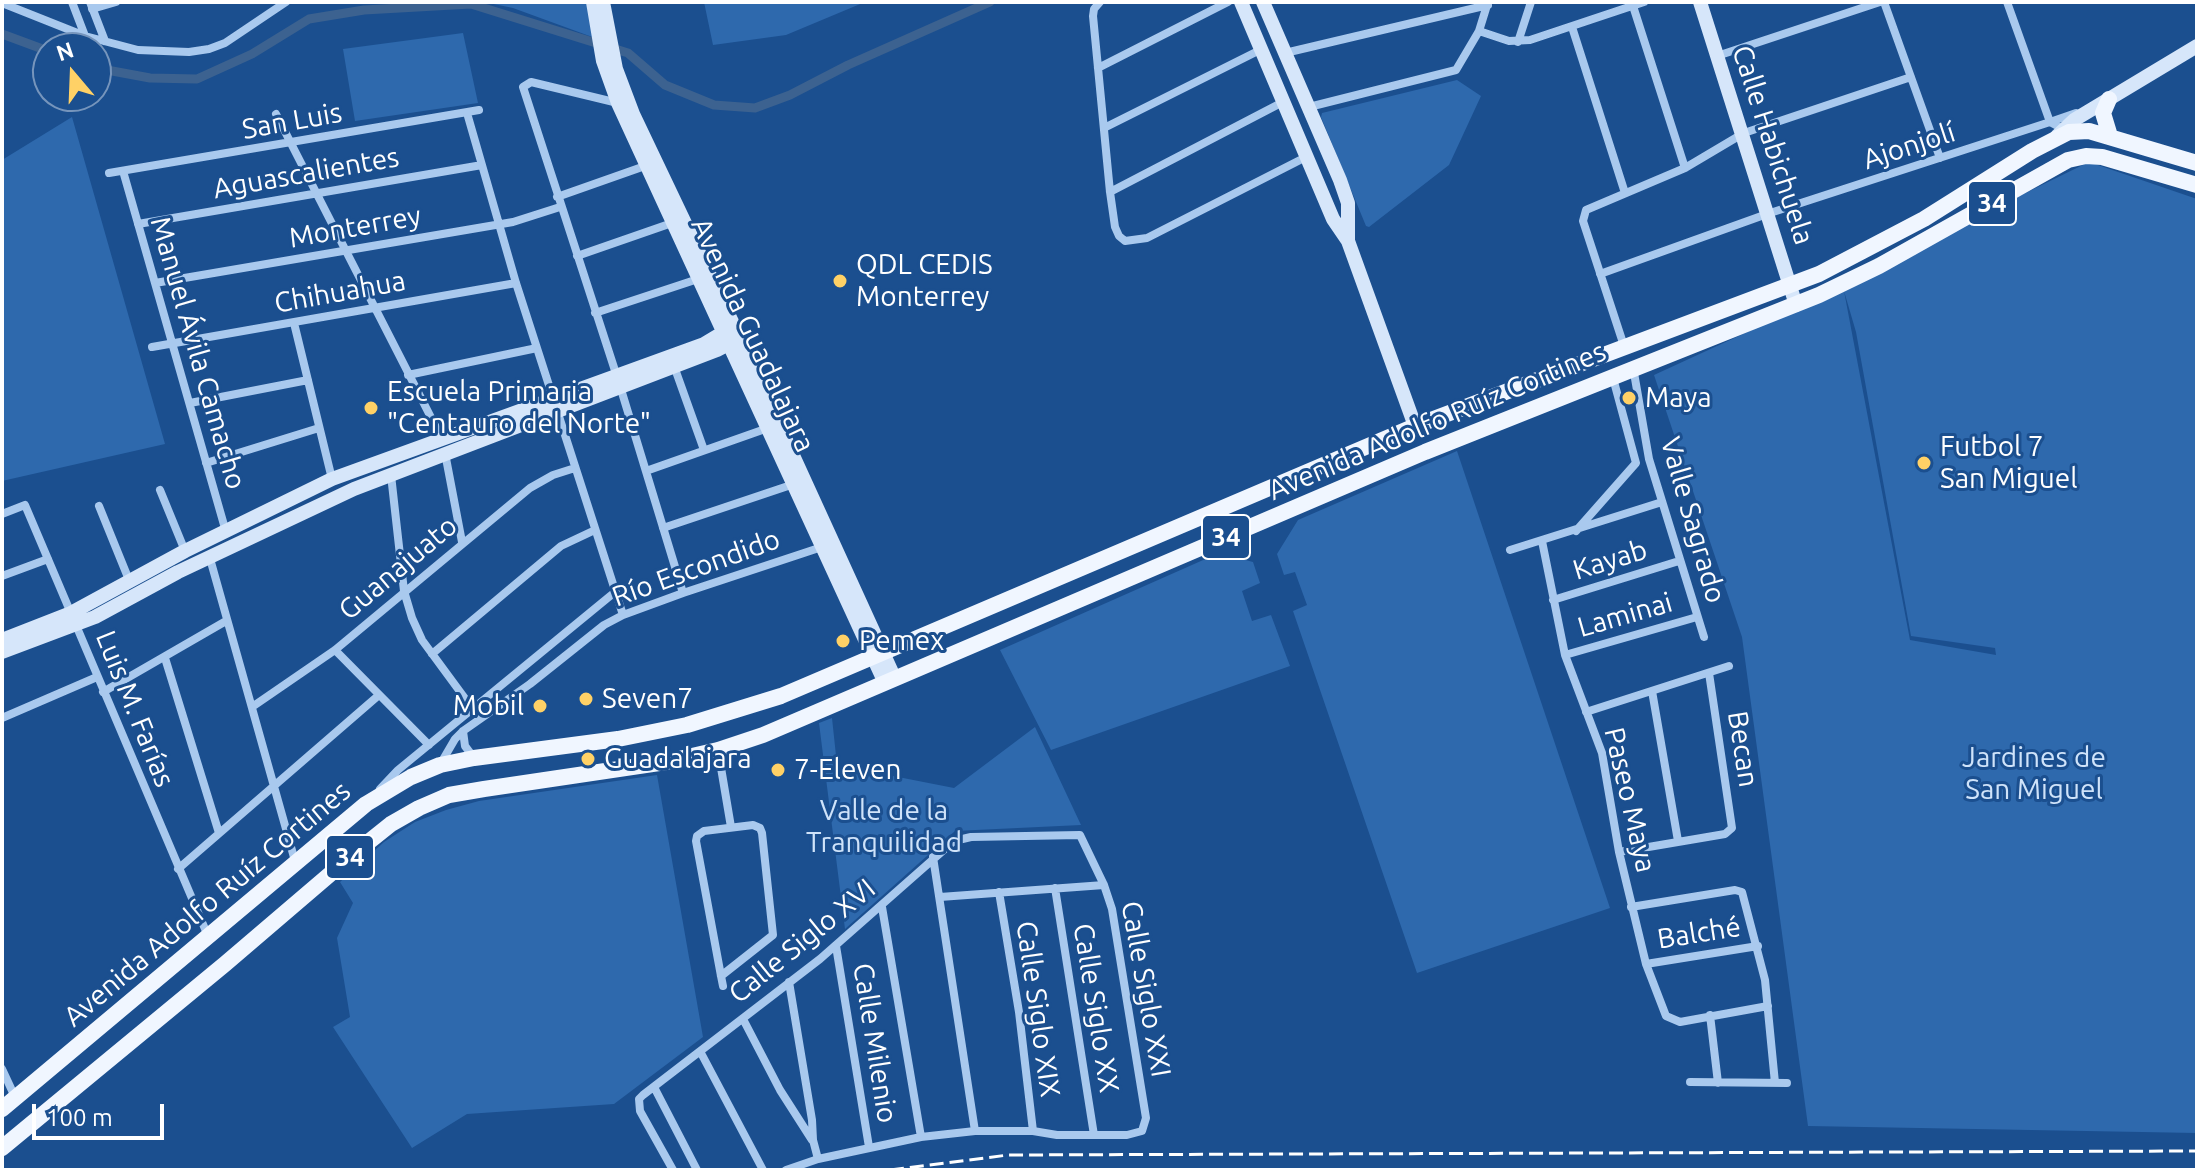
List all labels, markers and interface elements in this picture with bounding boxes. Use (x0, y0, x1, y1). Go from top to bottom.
north arrow (32, 32, 112, 112)
text: N (53, 36, 77, 65)
street label: Calle Habichuela (1725, 41, 1821, 249)
street label: San Luis (240, 96, 344, 146)
street label: Ajonjolí (1859, 115, 1959, 177)
street label: Aguascalientes (210, 140, 402, 206)
road number: 34 (1968, 181, 2016, 225)
street label: Monterrey (286, 199, 424, 255)
street label: Manuel Ávila Camacho (143, 213, 253, 493)
street label: Avenida Guadalajara (684, 213, 822, 457)
place label: QDL CEDIS Monterrey (856, 248, 993, 314)
street label: Chihuahua (272, 264, 408, 320)
marker: QDL CEDIS Monterrey (831, 272, 849, 290)
street label: Avenida Adolfo Ruíz Cortines (1263, 334, 1611, 508)
place label: Escuela Primaria "Centauro del Norte" (387, 375, 651, 441)
place label: Maya (1645, 381, 1712, 415)
marker: Maya (1620, 389, 1638, 407)
marker: Escuela Primaria "Centauro del Norte" (362, 399, 380, 417)
place label: Futbol 7 San Miguel (1940, 430, 2078, 496)
street label: Valle Sagrado (1653, 433, 1733, 607)
marker: Futbol 7 San Miguel (1915, 454, 1933, 472)
street label: Guanajuato (332, 509, 464, 627)
road number: 34 (1202, 515, 1250, 559)
street label: Río Escondido (607, 522, 785, 614)
street label: Kayab (1569, 533, 1651, 587)
street label: Laminai (1574, 586, 1676, 644)
place label: Pemex (859, 624, 944, 658)
street label: Luis M. Farías (88, 626, 182, 792)
marker: Pemex (834, 632, 852, 650)
place label: Seven7 (602, 682, 693, 716)
place label: Mobil (453, 689, 524, 723)
marker: Seven7 (577, 690, 595, 708)
marker: Mobil (531, 697, 549, 715)
street label: Becan (1720, 709, 1766, 789)
street label: Paseo Maya (1597, 724, 1663, 876)
park label: Jardines de San Miguel (1962, 741, 2106, 807)
place label: Guadalajara (604, 742, 752, 776)
marker: Guadalajara (579, 750, 597, 768)
place label: 7-Eleven (794, 753, 901, 787)
marker: 7-Eleven (769, 761, 787, 779)
street label: Avenida Adolfo Ruíz Cortines (57, 774, 357, 1034)
park label: Valle de la Tranquilidad (806, 794, 962, 860)
road number: 34 (326, 835, 374, 879)
street label: Calle Siglo XVI (722, 872, 882, 1010)
street label: Calle Siglo XXI (1114, 898, 1178, 1080)
street label: Balché (1655, 910, 1743, 956)
street label: Calle Siglo XIX (1009, 919, 1067, 1099)
street label: Calle Siglo XX (1066, 921, 1126, 1095)
street label: Calle Milenio (846, 961, 904, 1125)
scale bar (36, 1088, 168, 1138)
text: 100 m (46, 1104, 113, 1131)

